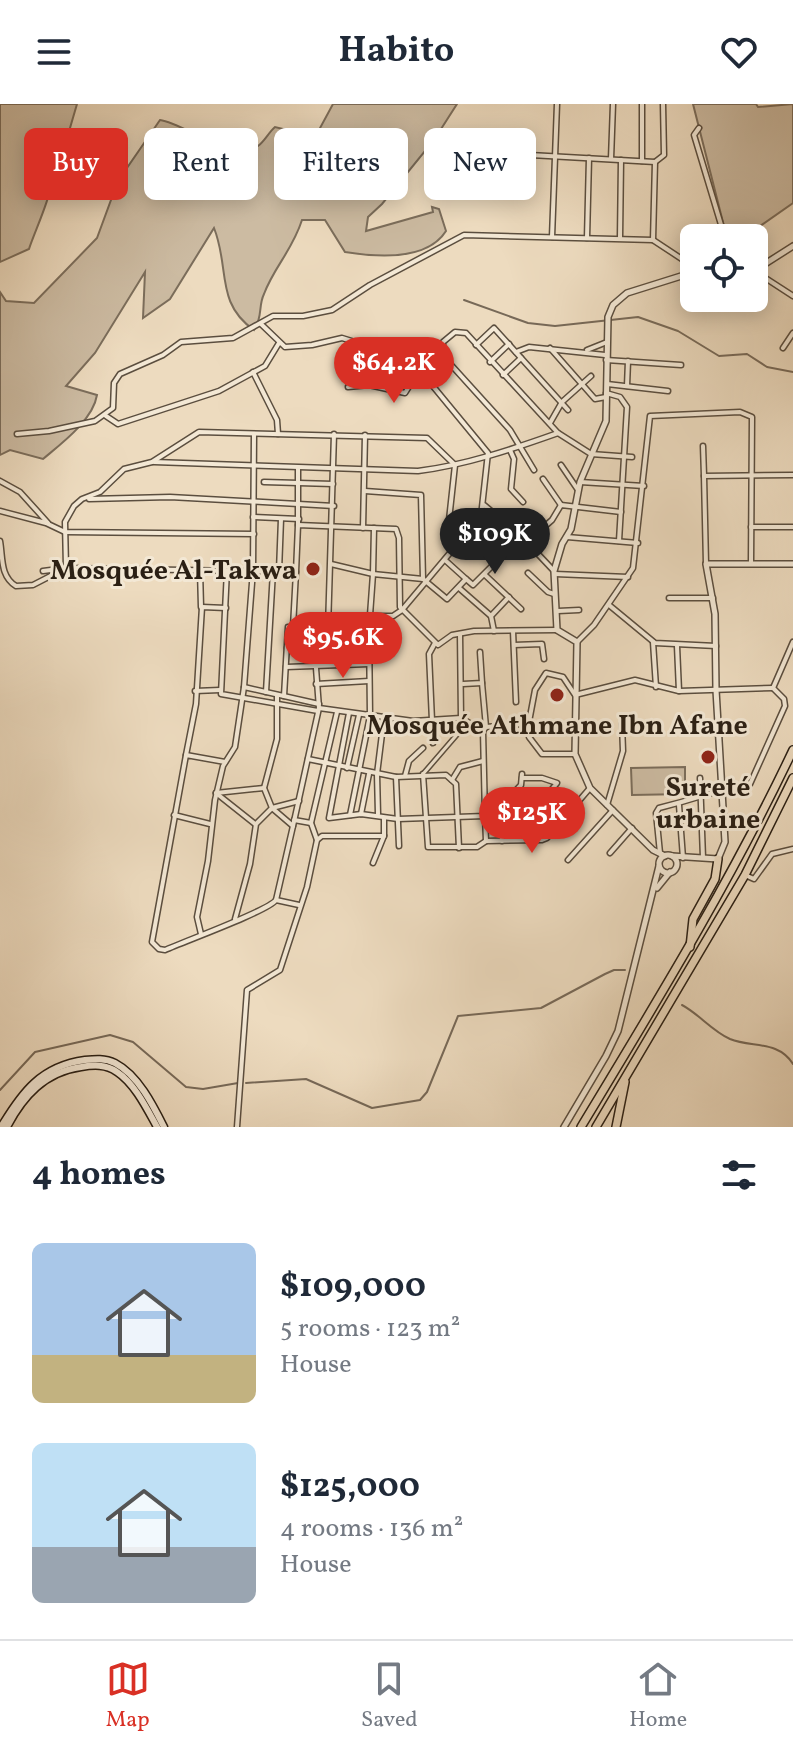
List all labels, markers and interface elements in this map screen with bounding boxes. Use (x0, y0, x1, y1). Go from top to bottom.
text: Habito (339, 27, 454, 77)
icon: menu (32, 30, 76, 74)
icon: heart (717, 30, 761, 74)
chip: Buy (24, 128, 128, 200)
chip: Rent (144, 128, 258, 200)
chip: Filters (274, 128, 408, 200)
chip: New (424, 128, 536, 200)
map controls (680, 224, 768, 312)
button: locate (680, 224, 768, 312)
pin: $64.2K (329, 337, 459, 405)
text: $64.2K (352, 345, 436, 381)
pin: $109K (439, 508, 551, 576)
text: $109K (458, 516, 532, 552)
place label: Mosquée Al-Takwa (50, 552, 297, 591)
marker: Mosquée Al-Takwa (304, 560, 322, 578)
pin: $95.6K (278, 612, 408, 680)
text: $95.6K (302, 620, 384, 656)
marker: Mosquée Athmane Ibn Afane (548, 686, 566, 704)
place label: Mosquée Athmane Ibn Afane (366, 707, 748, 746)
marker: Sureté urbaine (699, 748, 717, 766)
place label: Sureté urbaine (656, 769, 760, 840)
pin: $125K (476, 787, 588, 855)
text: $125K (497, 795, 567, 831)
text: 4 homes (32, 1152, 166, 1199)
icon: filters (717, 1153, 761, 1197)
text: $109,000 (280, 1264, 426, 1311)
icon: home (96, 1275, 192, 1371)
text: 5 rooms · 123 m² (280, 1311, 460, 1347)
text: House (280, 1347, 352, 1383)
text: $125,000 (280, 1464, 420, 1511)
icon: home (96, 1475, 192, 1571)
text: 4 rooms · 136 m² (280, 1511, 463, 1547)
text: House (280, 1547, 352, 1583)
tab: Map (106, 1657, 150, 1736)
tab: Saved (361, 1657, 418, 1736)
tab: Home (629, 1657, 687, 1736)

